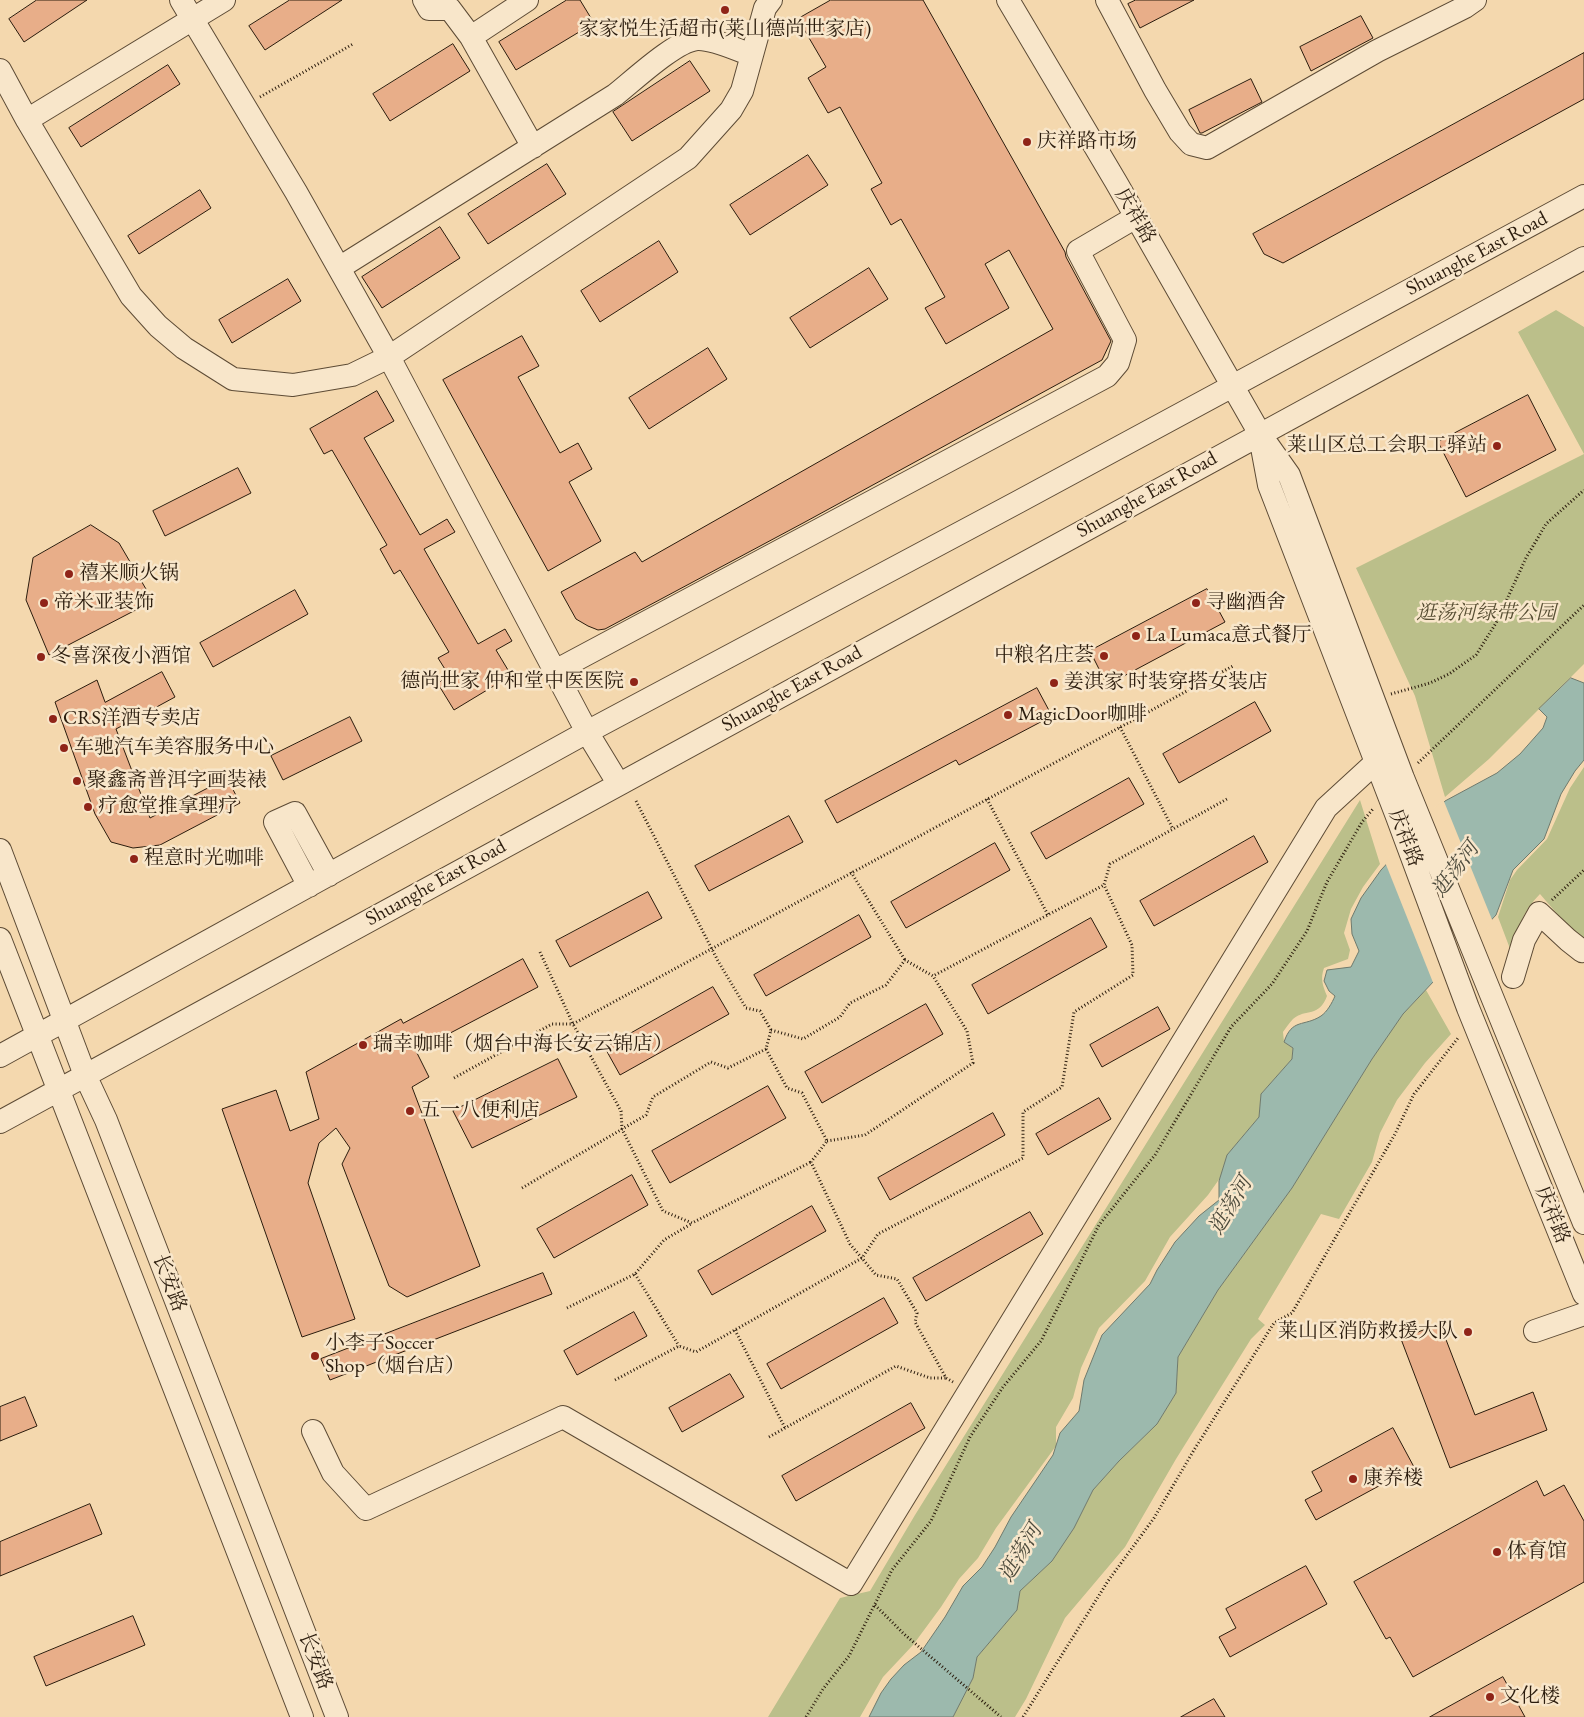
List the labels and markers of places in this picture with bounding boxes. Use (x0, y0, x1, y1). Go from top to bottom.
marker: 家家悦生活超市(莱山德尚世家店) (719, 4, 731, 16)
place label: 家家悦生活超市(莱山德尚世家店) (579, 18, 871, 42)
place label: 庆祥路市场 (1037, 130, 1137, 154)
marker: 庆祥路市场 (1021, 136, 1033, 148)
place label: 莱山区总工会职工驿站 (1287, 434, 1487, 458)
marker: 莱山区总工会职工驿站 (1491, 440, 1503, 452)
place label: 禧来顺火锅 (79, 562, 179, 586)
marker: 禧来顺火锅 (63, 568, 75, 580)
place label: 帝米亚装饰 (54, 591, 154, 615)
place label: 寻幽酒舍 (1206, 591, 1286, 615)
marker: 帝米亚装饰 (38, 597, 50, 609)
marker: 寻幽酒舍 (1190, 597, 1202, 609)
place label: La Lumaca意式餐厅 (1146, 624, 1311, 648)
marker: La Lumaca意式餐厅 (1130, 630, 1142, 642)
place label: 中粮名庄荟 (994, 644, 1094, 668)
place label: 冬喜深夜小酒馆 (51, 645, 191, 669)
marker: 中粮名庄荟 (1098, 650, 1110, 662)
marker: 冬喜深夜小酒馆 (35, 651, 47, 663)
place label: 德尚世家 仲和堂中医医院 (400, 670, 624, 694)
place label: 姜淇家 时装穿搭女装店 (1064, 671, 1268, 695)
marker: 德尚世家 仲和堂中医医院 (628, 676, 640, 688)
marker: 姜淇家 时装穿搭女装店 (1048, 677, 1060, 689)
place label: MagicDoor咖啡 (1018, 703, 1147, 727)
place label: CRS洋酒专卖店 (63, 707, 201, 731)
marker: MagicDoor咖啡 (1002, 709, 1014, 721)
marker: CRS洋酒专卖店 (47, 713, 59, 725)
place label: 车驰汽车美容服务中心 (74, 736, 274, 760)
marker: 车驰汽车美容服务中心 (58, 742, 70, 754)
place label: 聚鑫斋普洱字画装裱 (87, 769, 267, 793)
marker: 聚鑫斋普洱字画装裱 (71, 775, 83, 787)
place label: 疗愈堂推拿理疗 (98, 795, 238, 819)
marker: 疗愈堂推拿理疗 (82, 801, 94, 813)
place label: 程意时光咖啡 (144, 847, 264, 871)
marker: 程意时光咖啡 (128, 853, 140, 865)
place label: 瑞幸咖啡（烟台中海长安云锦店） (373, 1033, 673, 1057)
marker: 瑞幸咖啡（烟台中海长安云锦店） (357, 1039, 369, 1051)
place label: 五一八便利店 (420, 1099, 540, 1123)
marker: 五一八便利店 (404, 1105, 416, 1117)
place label: 莱山区消防救援大队 (1278, 1320, 1458, 1344)
marker: 莱山区消防救援大队 (1462, 1326, 1474, 1338)
place label: 小李子Soccer Shop（烟台店） (325, 1332, 465, 1379)
marker: 小李子Soccer Shop（烟台店） (309, 1350, 321, 1362)
place label: 康养楼 (1363, 1467, 1423, 1491)
marker: 康养楼 (1347, 1473, 1359, 1485)
place label: 体育馆 (1507, 1540, 1567, 1564)
marker: 体育馆 (1491, 1546, 1503, 1558)
place label: 文化楼 (1500, 1685, 1560, 1709)
marker: 文化楼 (1484, 1691, 1496, 1703)

